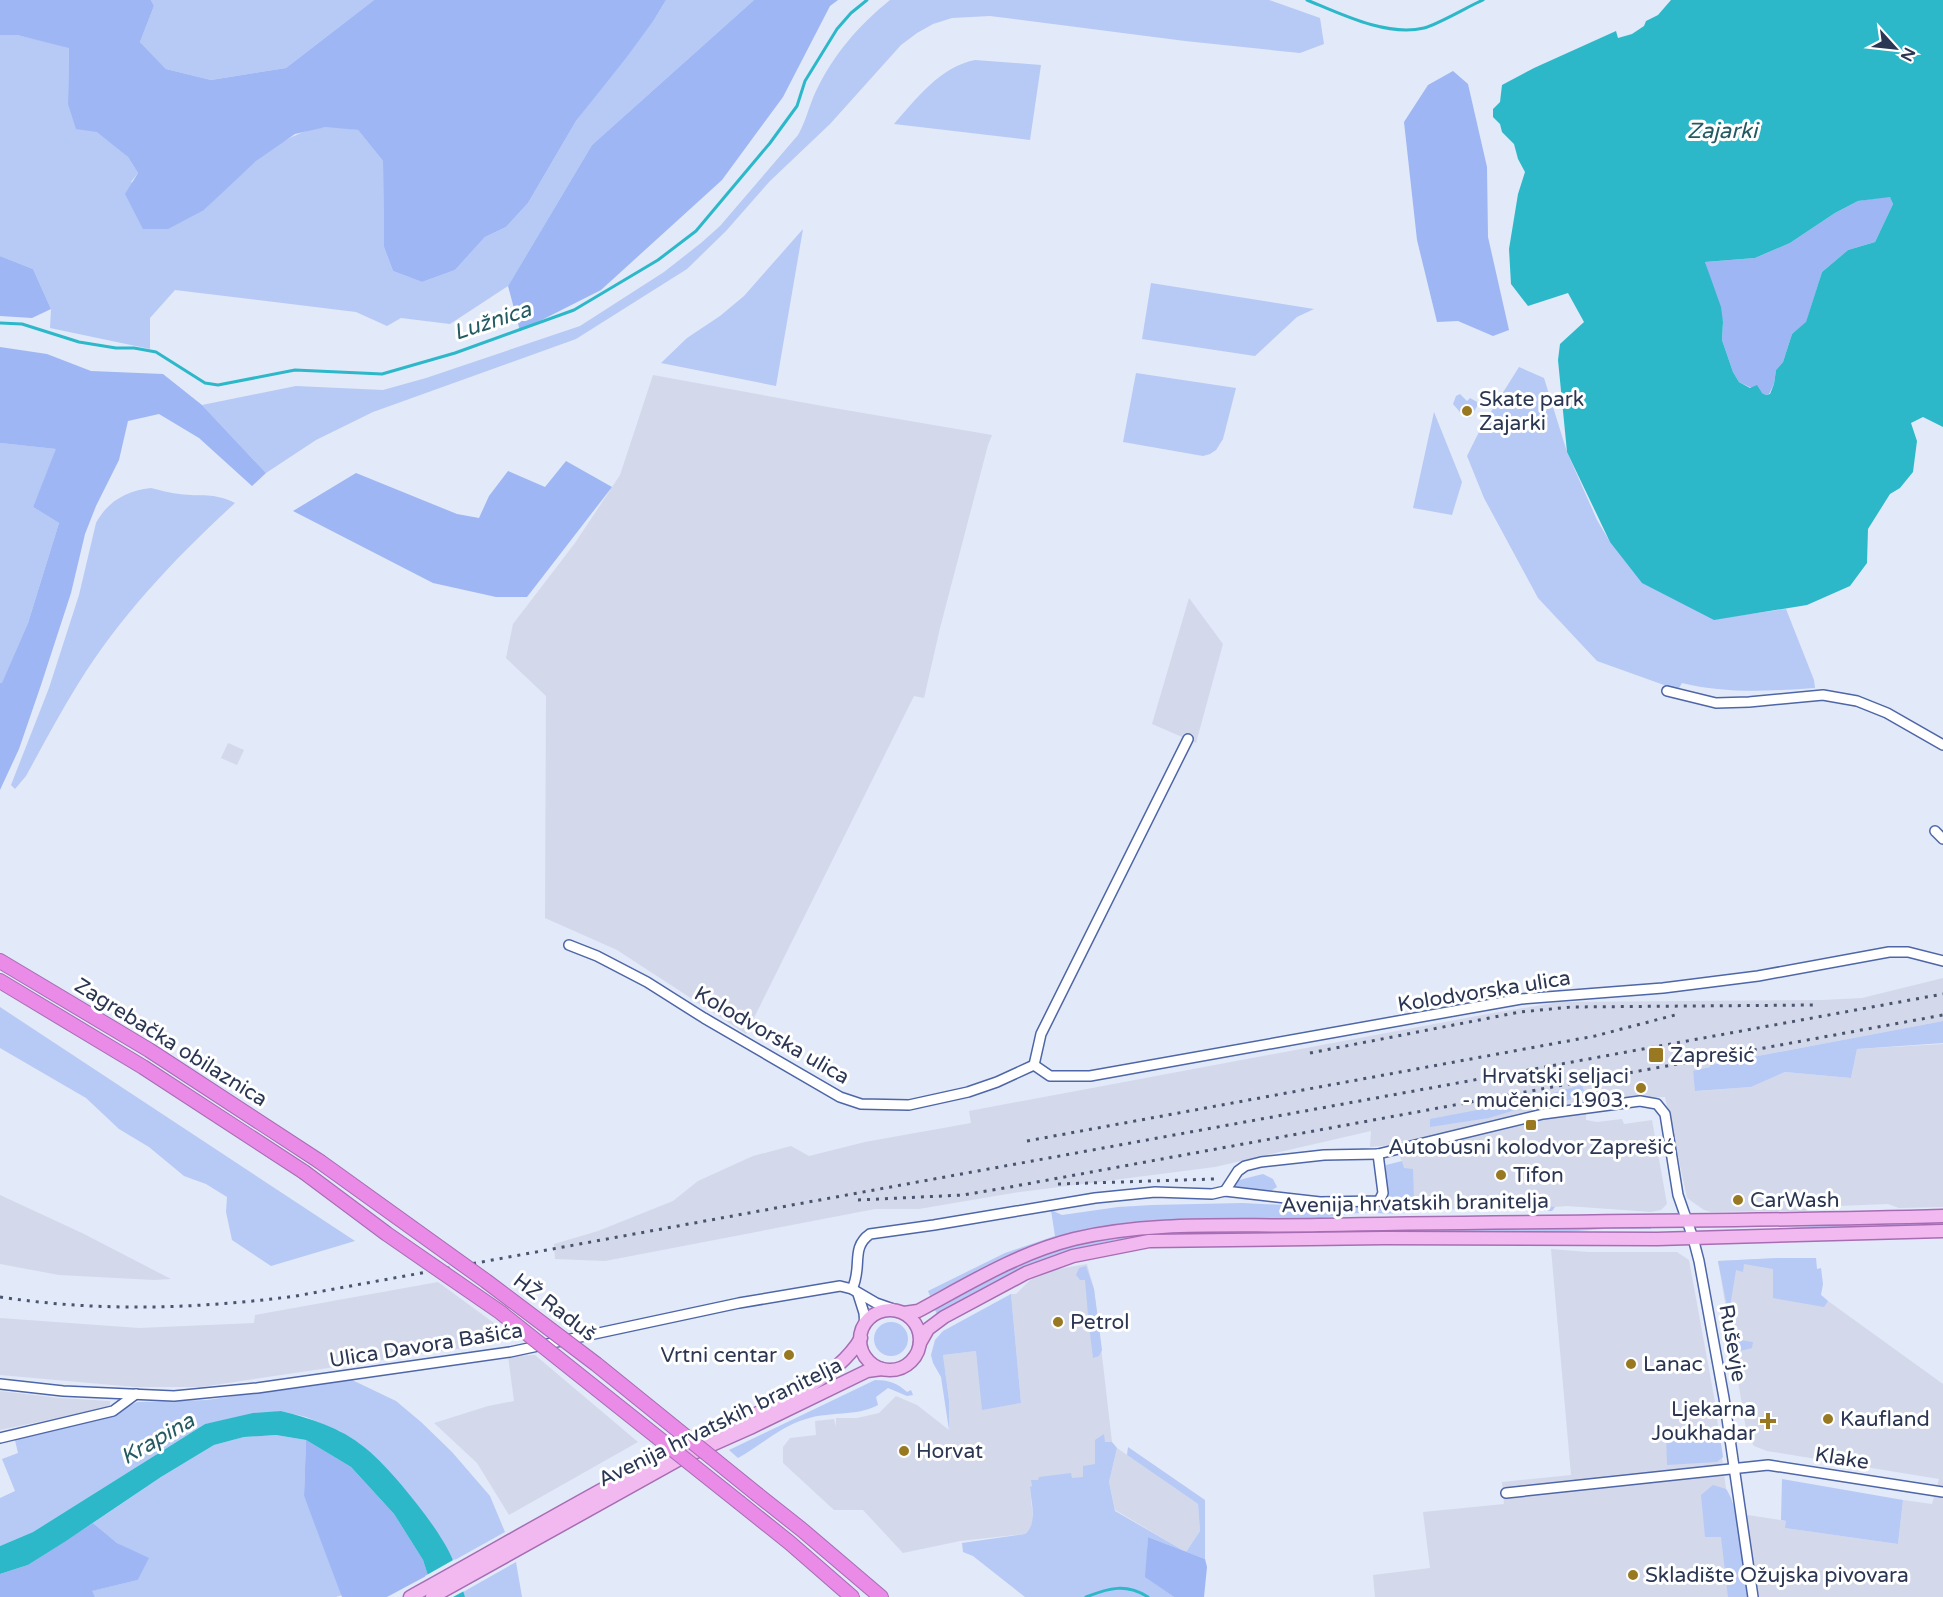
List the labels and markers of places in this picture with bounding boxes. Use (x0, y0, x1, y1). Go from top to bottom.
place label: Skate park Zajarki (1479, 387, 1584, 436)
marker: Skate park Zajarki (1460, 404, 1474, 418)
place label: Zaprešić (1670, 1043, 1755, 1068)
marker: Zaprešić (1647, 1046, 1665, 1064)
place label: Hrvatski seljaci - mučenici 1903. (1462, 1064, 1629, 1113)
marker: Hrvatski seljaci - mučenici 1903. (1634, 1081, 1648, 1095)
marker: Autobusni kolodvor Zaprešić (1524, 1118, 1538, 1132)
place label: Autobusni kolodvor Zaprešić (1388, 1135, 1674, 1160)
place label: Tifon (1513, 1163, 1564, 1188)
marker: Tifon (1494, 1168, 1508, 1182)
place label: CarWash (1750, 1188, 1840, 1213)
marker: CarWash (1731, 1193, 1745, 1207)
place label: Petrol (1070, 1310, 1129, 1335)
marker: Petrol (1051, 1315, 1065, 1329)
place label: Vrtni centar (660, 1343, 777, 1368)
marker: Vrtni centar (782, 1348, 796, 1362)
place label: Lanac (1643, 1352, 1703, 1377)
marker: Lanac (1624, 1357, 1638, 1371)
place label: Ljekarna Joukhadar (1652, 1397, 1756, 1446)
place label: Kaufland (1840, 1407, 1930, 1432)
marker: Kaufland (1821, 1412, 1835, 1426)
marker: Ljekarna Joukhadar (1761, 1414, 1775, 1428)
place label: Horvat (916, 1439, 983, 1464)
marker: Horvat (897, 1444, 911, 1458)
place label: Skladište Ožujska pivovara (1645, 1563, 1909, 1588)
marker: Skladište Ožujska pivovara (1626, 1568, 1640, 1582)

